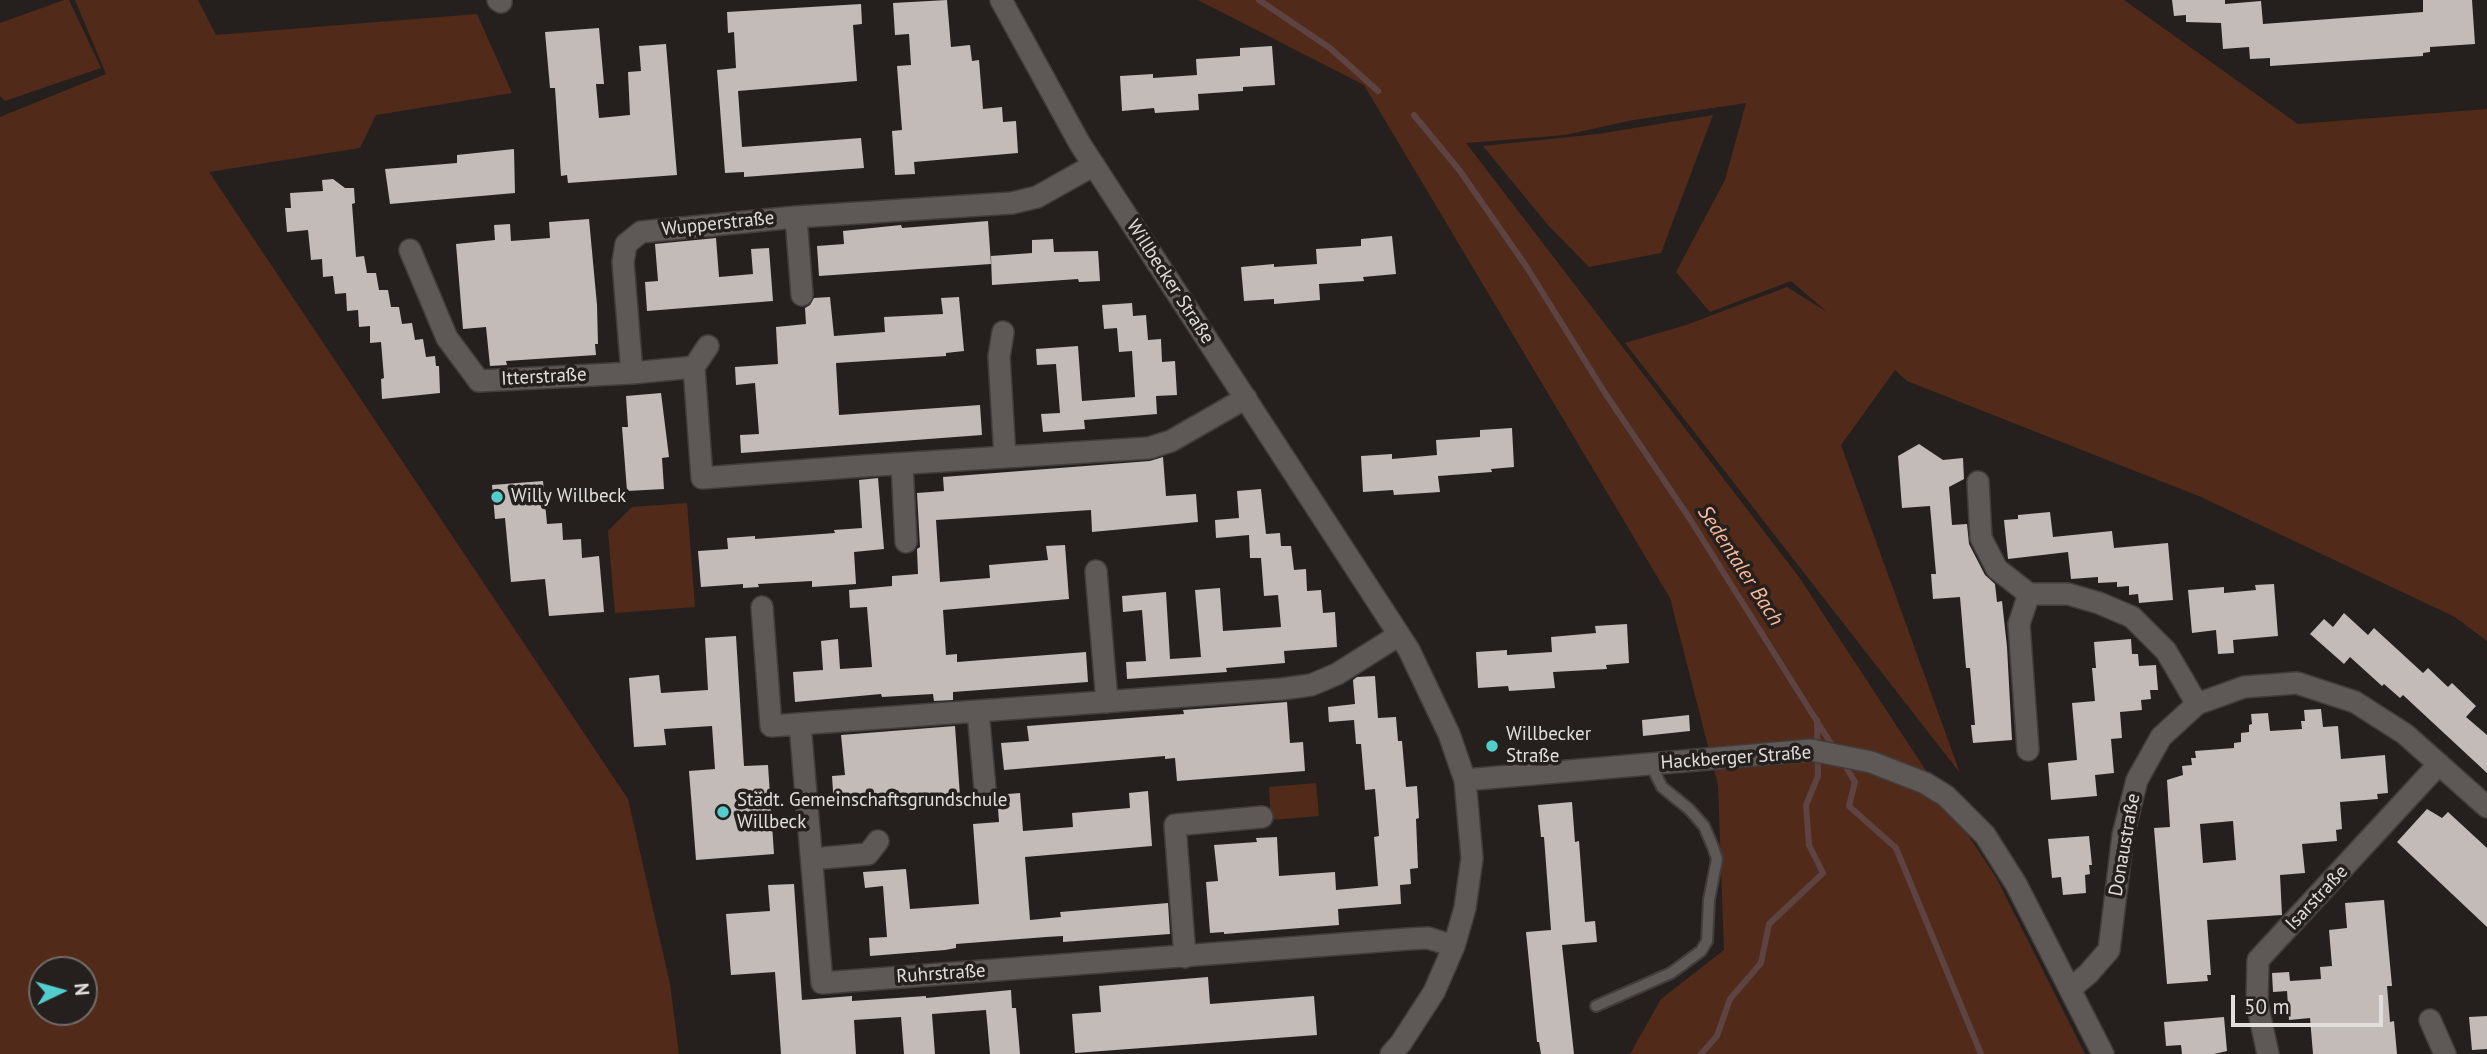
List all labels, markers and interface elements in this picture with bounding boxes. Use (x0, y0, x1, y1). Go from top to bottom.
street label: Wupperstraße (661, 207, 775, 241)
street label: Willbecker Straße (1121, 216, 1219, 348)
street label: Itterstraße (501, 363, 587, 391)
place label: Willy Willbeck (511, 486, 626, 508)
marker: Willy Willbeck (489, 489, 505, 505)
water label: Sedentaler Bach (1692, 501, 1788, 631)
place label: Willbecker Straße (1506, 724, 1591, 768)
marker: Willbecker Straße (1484, 738, 1500, 754)
street label: Hackberger Straße (1660, 741, 1812, 775)
place label: Städt. Gemeinschaftsgrundschule Willbeck (737, 790, 1007, 834)
street label: Donaustraße (2105, 792, 2145, 898)
marker: Städt. Gemeinschaftsgrundschule Willbeck (715, 804, 731, 820)
street label: Isarstraße (2281, 861, 2353, 935)
north arrow (28, 956, 98, 1026)
street label: Ruhrstraße (896, 960, 986, 988)
scale bar (2235, 981, 2387, 1025)
text: N (69, 982, 94, 997)
text: 50 m (2244, 993, 2290, 1020)

